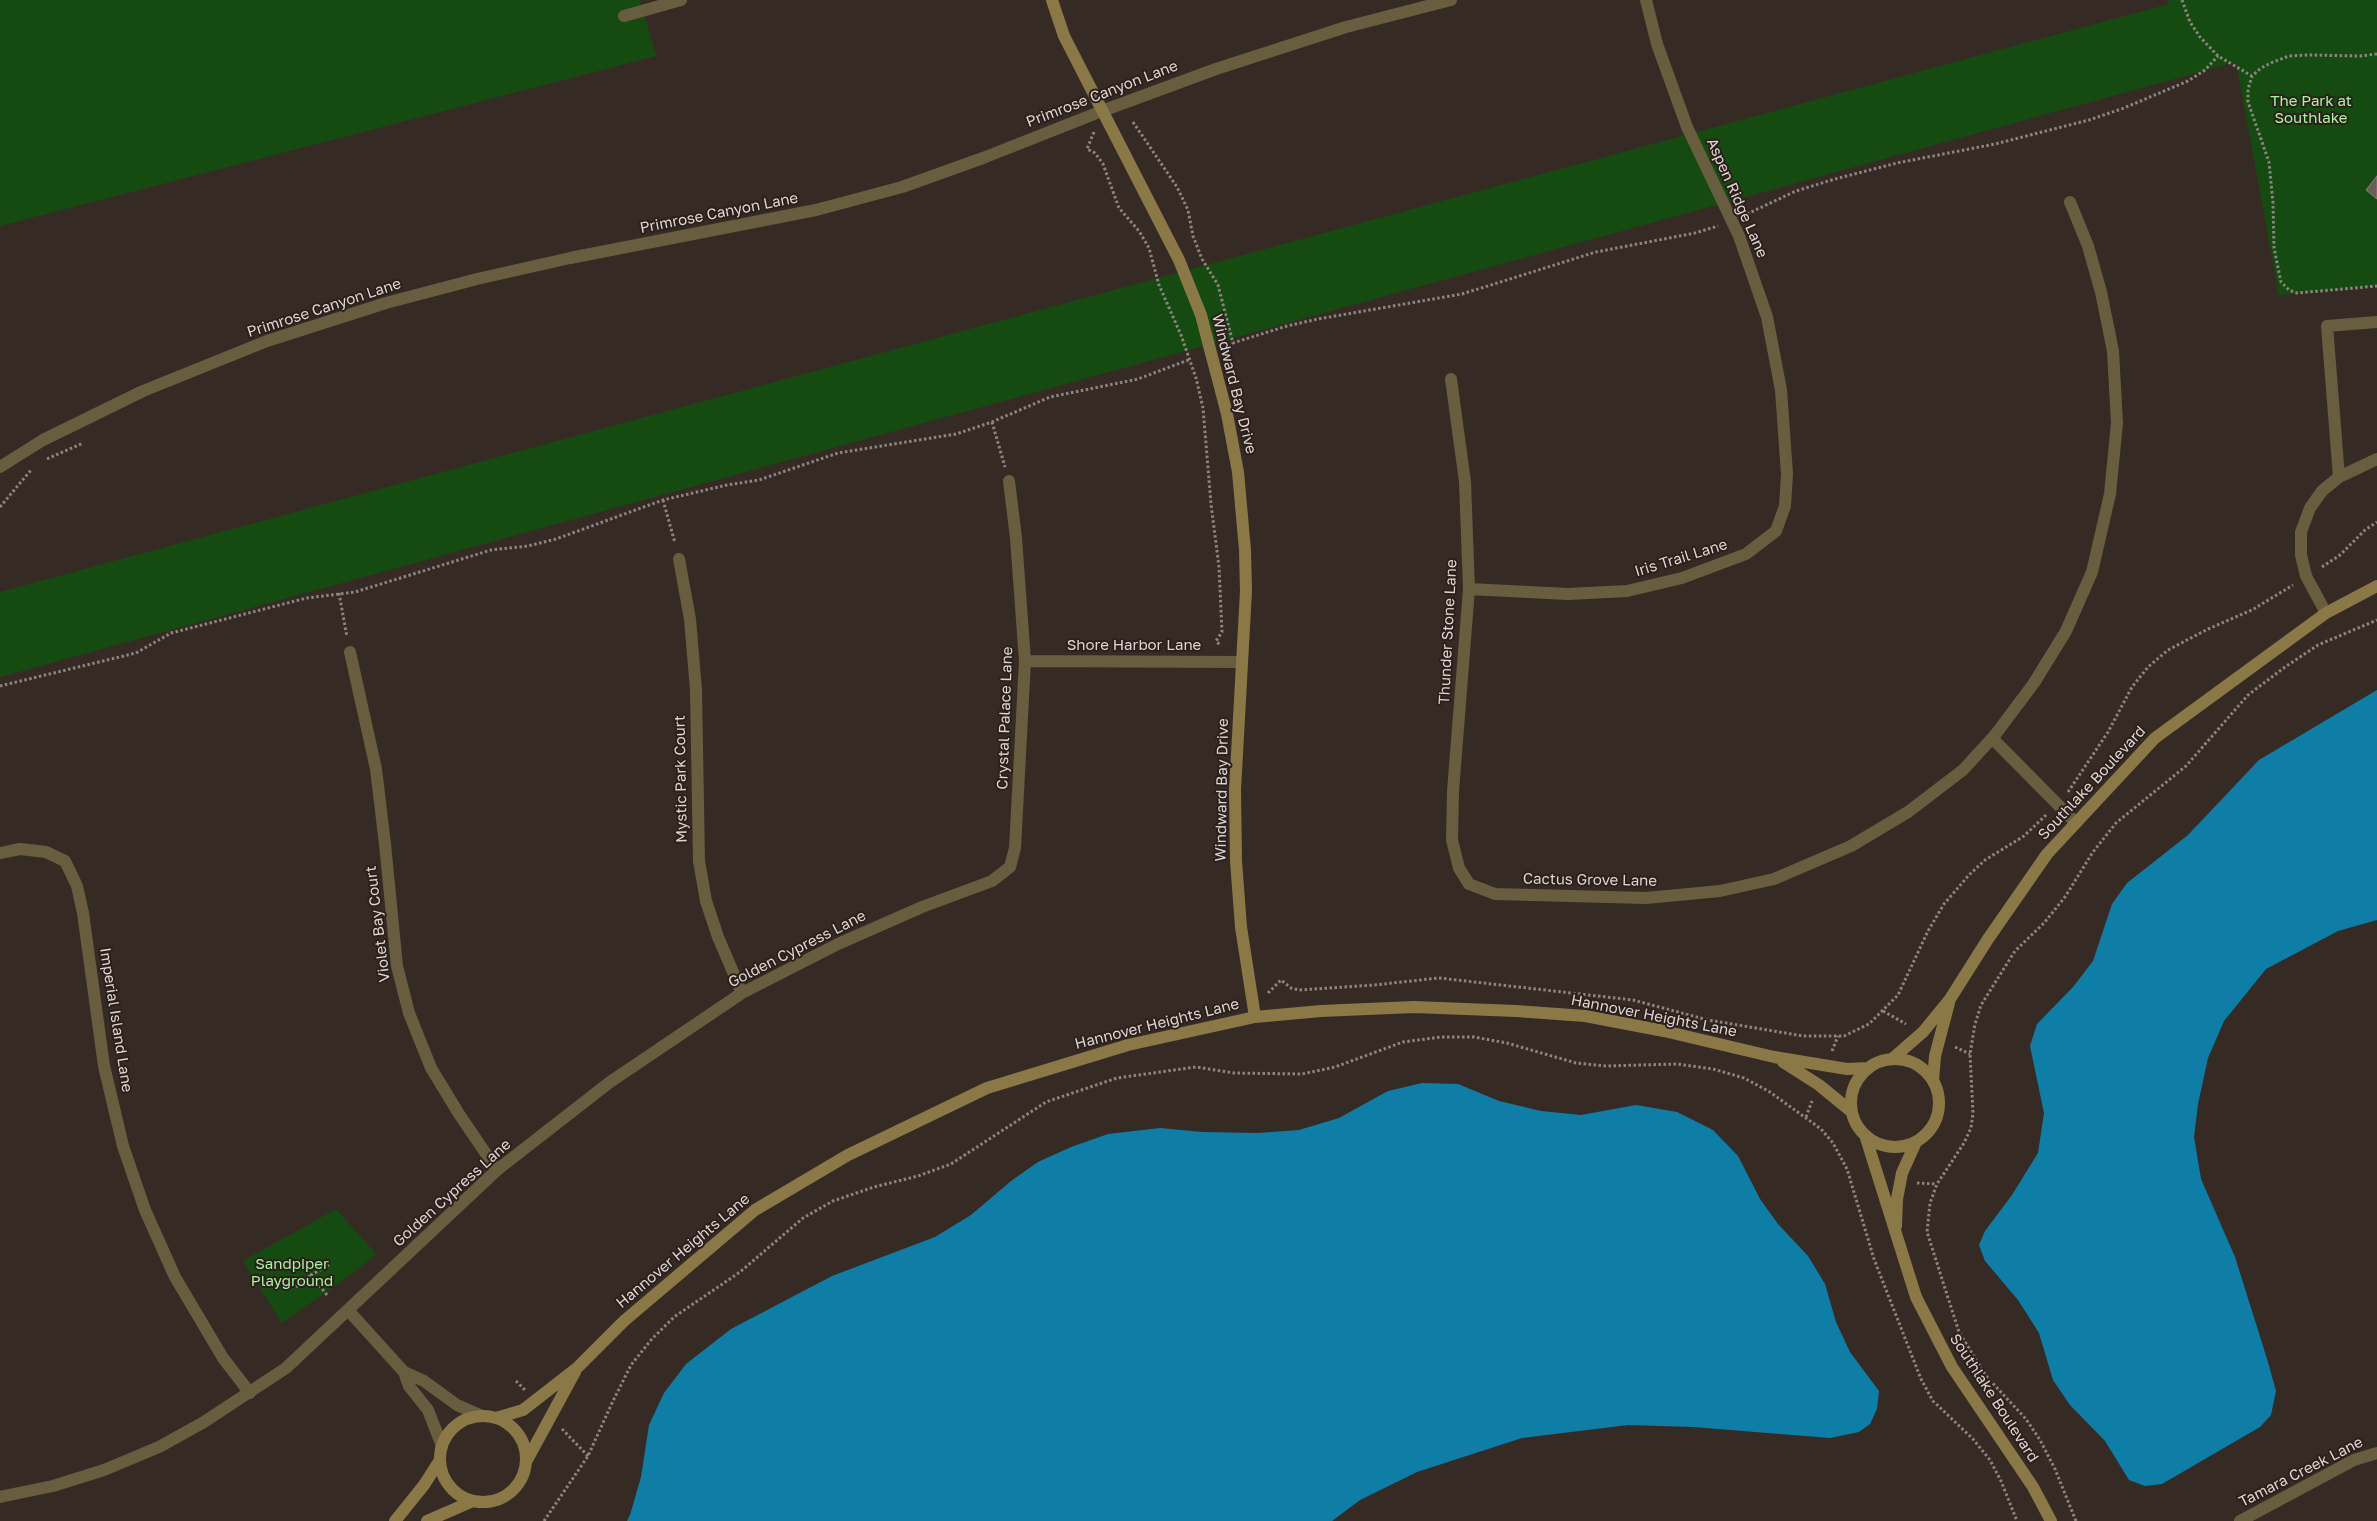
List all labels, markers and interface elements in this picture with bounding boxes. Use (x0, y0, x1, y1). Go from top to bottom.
street label: Primrose Canyon Lane (1024, 57, 1180, 131)
park label: The Park at Southlake (2270, 92, 2352, 127)
street label: Aspen Ridge Lane (1703, 135, 1771, 261)
street label: Primrose Canyon Lane (638, 189, 800, 237)
street label: Primrose Canyon Lane (245, 275, 403, 341)
street label: Windward Bay Drive (1208, 312, 1260, 456)
street label: Iris Trail Lane (1632, 535, 1730, 581)
street label: Thunder Stone Lane (1435, 559, 1461, 705)
street label: Shore Harbor Lane (1067, 636, 1201, 654)
street label: Crystal Palace Lane (994, 646, 1016, 790)
street label: Mystic Park Court (671, 715, 691, 843)
street label: Windward Bay Drive (1212, 718, 1232, 862)
street label: Southlake Boulevard (2034, 722, 2150, 844)
street label: Violet Bay Court (362, 865, 394, 983)
street label: Cactus Grove Lane (1523, 870, 1657, 890)
street label: Golden Cypress Lane (725, 906, 869, 992)
street label: Imperial Island Lane (96, 946, 136, 1094)
street label: Hannover Heights Lane (1570, 991, 1738, 1041)
street label: Hannover Heights Lane (1073, 995, 1241, 1053)
street label: Golden Cypress Lane (389, 1135, 515, 1251)
street label: Hannover Heights Lane (613, 1190, 753, 1312)
park label: Sandpiper Playground (251, 1255, 333, 1290)
street label: Southlake Boulevard (1946, 1330, 2042, 1466)
street label: Tamara Creek Lane (2236, 1433, 2366, 1511)

